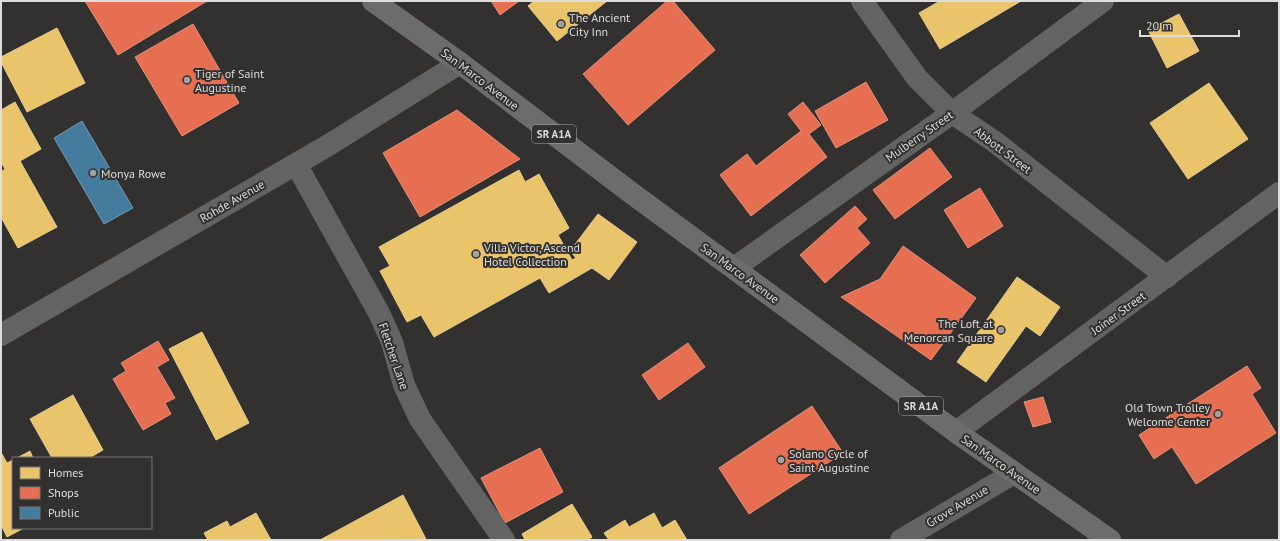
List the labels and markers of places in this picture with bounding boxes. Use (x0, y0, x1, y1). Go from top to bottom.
place label: The Ancient City Inn (569, 10, 630, 39)
marker: The Ancient City Inn (556, 19, 566, 29)
place label: Tiger of Saint Augustine (195, 66, 264, 95)
marker: Tiger of Saint Augustine (182, 75, 192, 85)
place label: Monya Rowe (101, 166, 166, 181)
marker: Monya Rowe (88, 168, 98, 178)
place label: Villa Victor, Ascend Hotel Collection (483, 240, 580, 269)
marker: Villa Victor, Ascend Hotel Collection (471, 249, 481, 259)
place label: The Loft at Menorcan Square (904, 316, 993, 345)
marker: The Loft at Menorcan Square (996, 325, 1006, 335)
place label: Old Town Trolley Welcome Center (1125, 400, 1210, 429)
marker: Old Town Trolley Welcome Center (1213, 409, 1223, 419)
place label: Solano Cycle of Saint Augustine (789, 446, 869, 475)
marker: Solano Cycle of Saint Augustine (776, 455, 786, 465)

